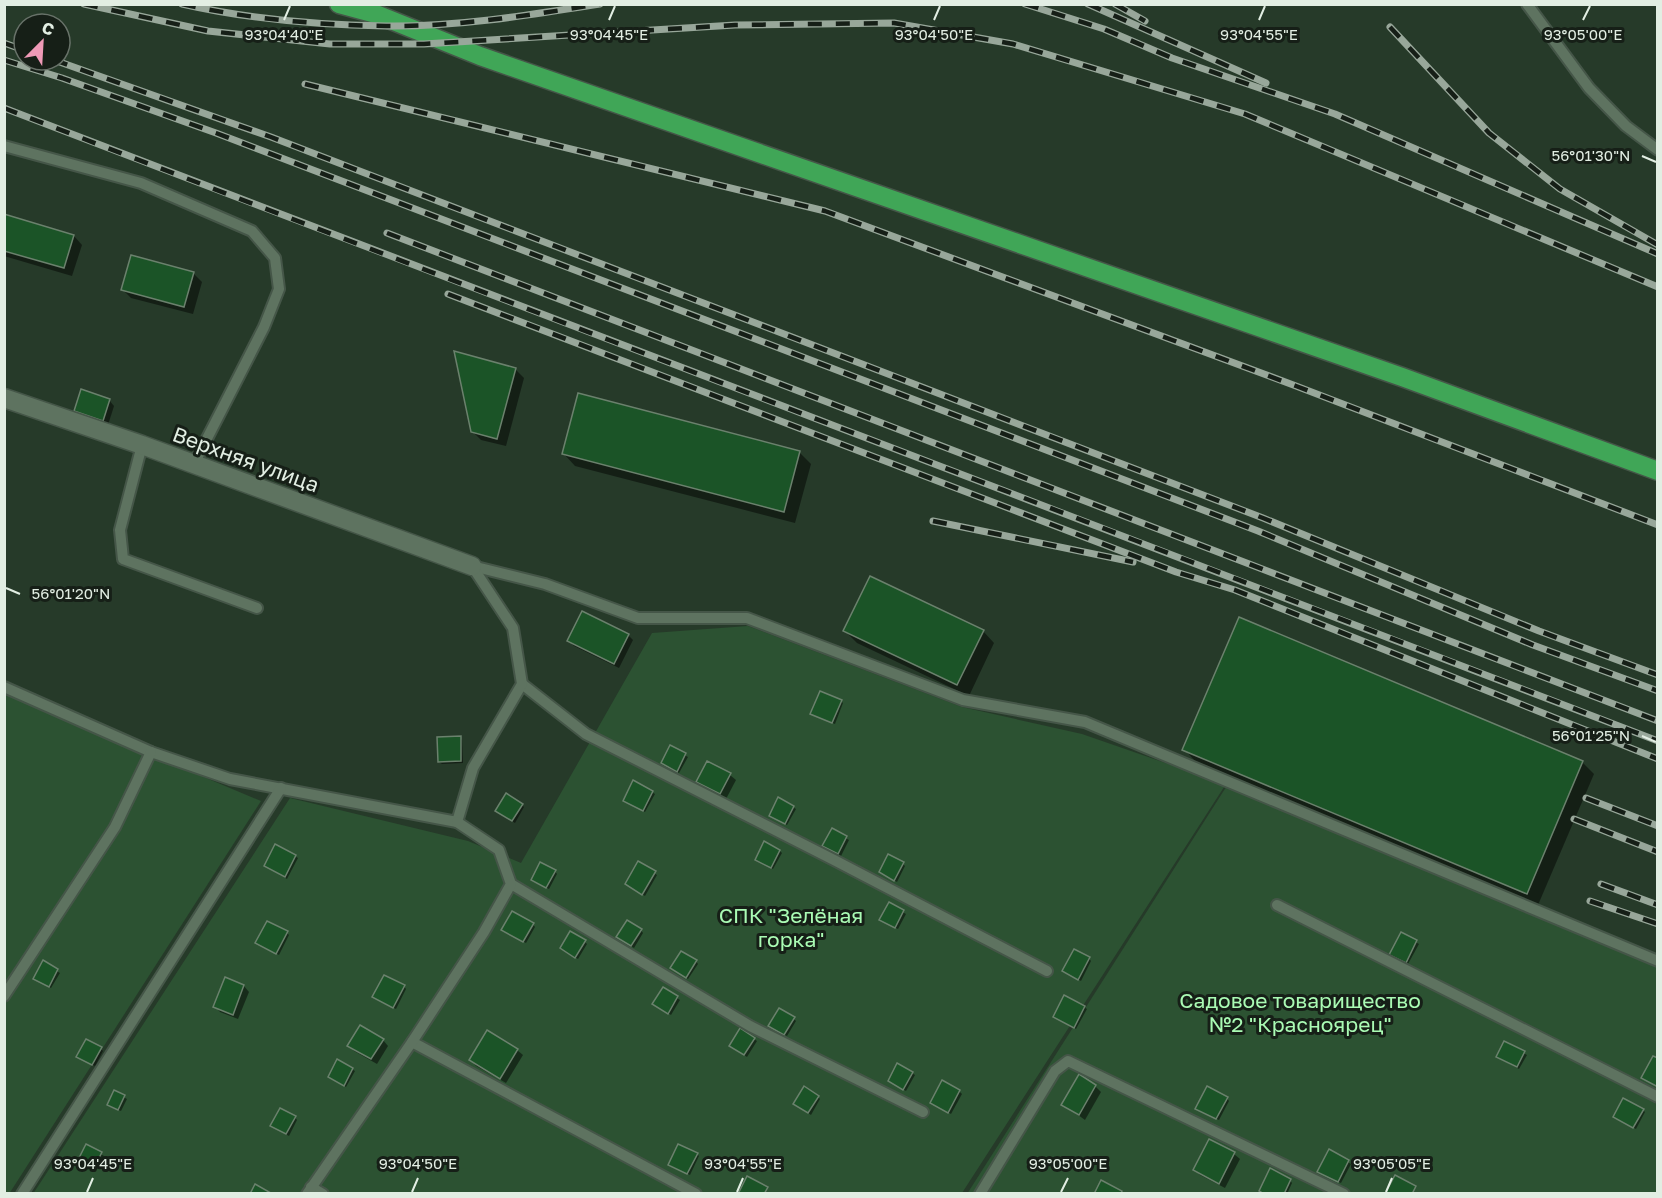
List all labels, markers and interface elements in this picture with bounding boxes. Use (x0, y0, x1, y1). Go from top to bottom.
north arrow (12, 12, 72, 72)
text: С (39, 17, 57, 40)
text: 93°04'40"E (245, 25, 323, 43)
text: 93°04'45"E (570, 25, 648, 43)
text: 93°04'50"E (895, 25, 973, 43)
text: 93°04'55"E (1220, 25, 1298, 43)
text: 93°05'00"E (1544, 25, 1622, 43)
text: 56°01'30"N (1552, 146, 1630, 164)
street label: Верхняя улица (169, 420, 323, 498)
text: 56°01'20"N (32, 584, 110, 602)
text: 56°01'25"N (1552, 726, 1630, 744)
park label: СПК "Зелёная горка" (719, 902, 863, 952)
park label: Садовое товарищество №2 "Красноярец" (1179, 987, 1421, 1037)
text: 93°04'45"E (54, 1154, 132, 1172)
text: 93°04'50"E (379, 1154, 457, 1172)
text: 93°04'55"E (704, 1154, 782, 1172)
text: 93°05'00"E (1029, 1154, 1107, 1172)
text: 93°05'05"E (1353, 1154, 1431, 1172)

